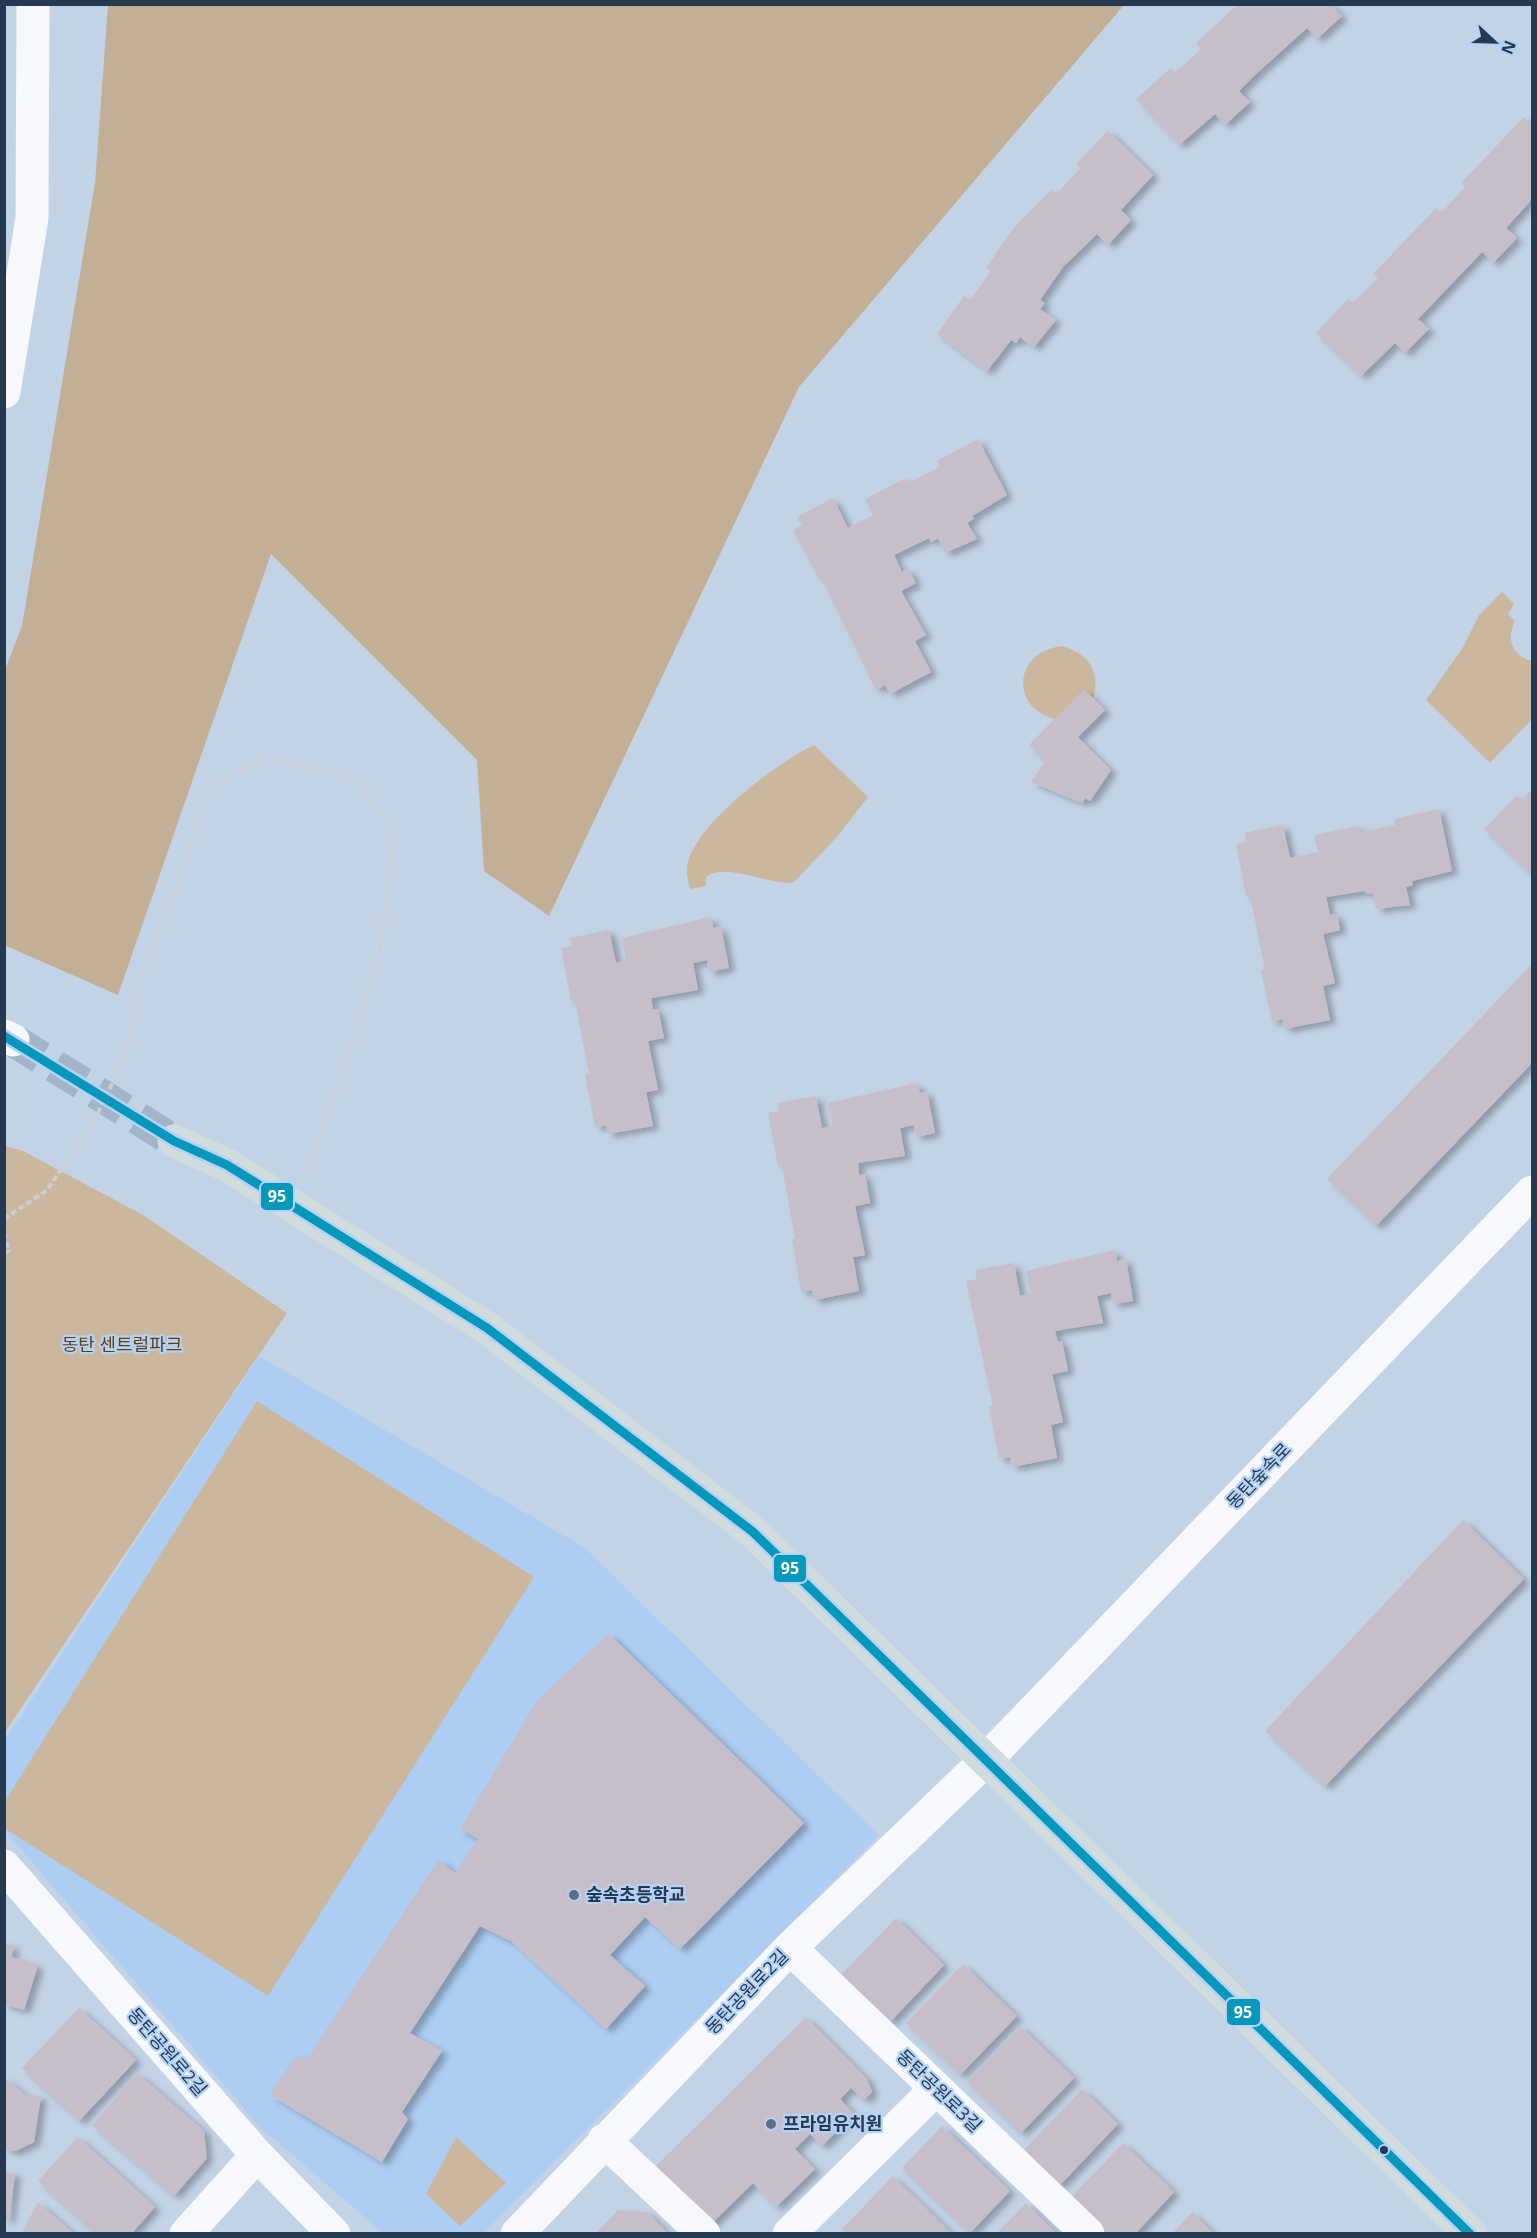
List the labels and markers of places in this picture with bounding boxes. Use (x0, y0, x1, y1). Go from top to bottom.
place label: 숲속초등학교 (586, 1882, 685, 1906)
marker: 숲속초등학교 (567, 1888, 581, 1902)
place label: 프라임유치원 (783, 2111, 882, 2135)
marker: 프라임유치원 (764, 2117, 778, 2131)
unlabelled marker (1378, 2144, 1390, 2156)

